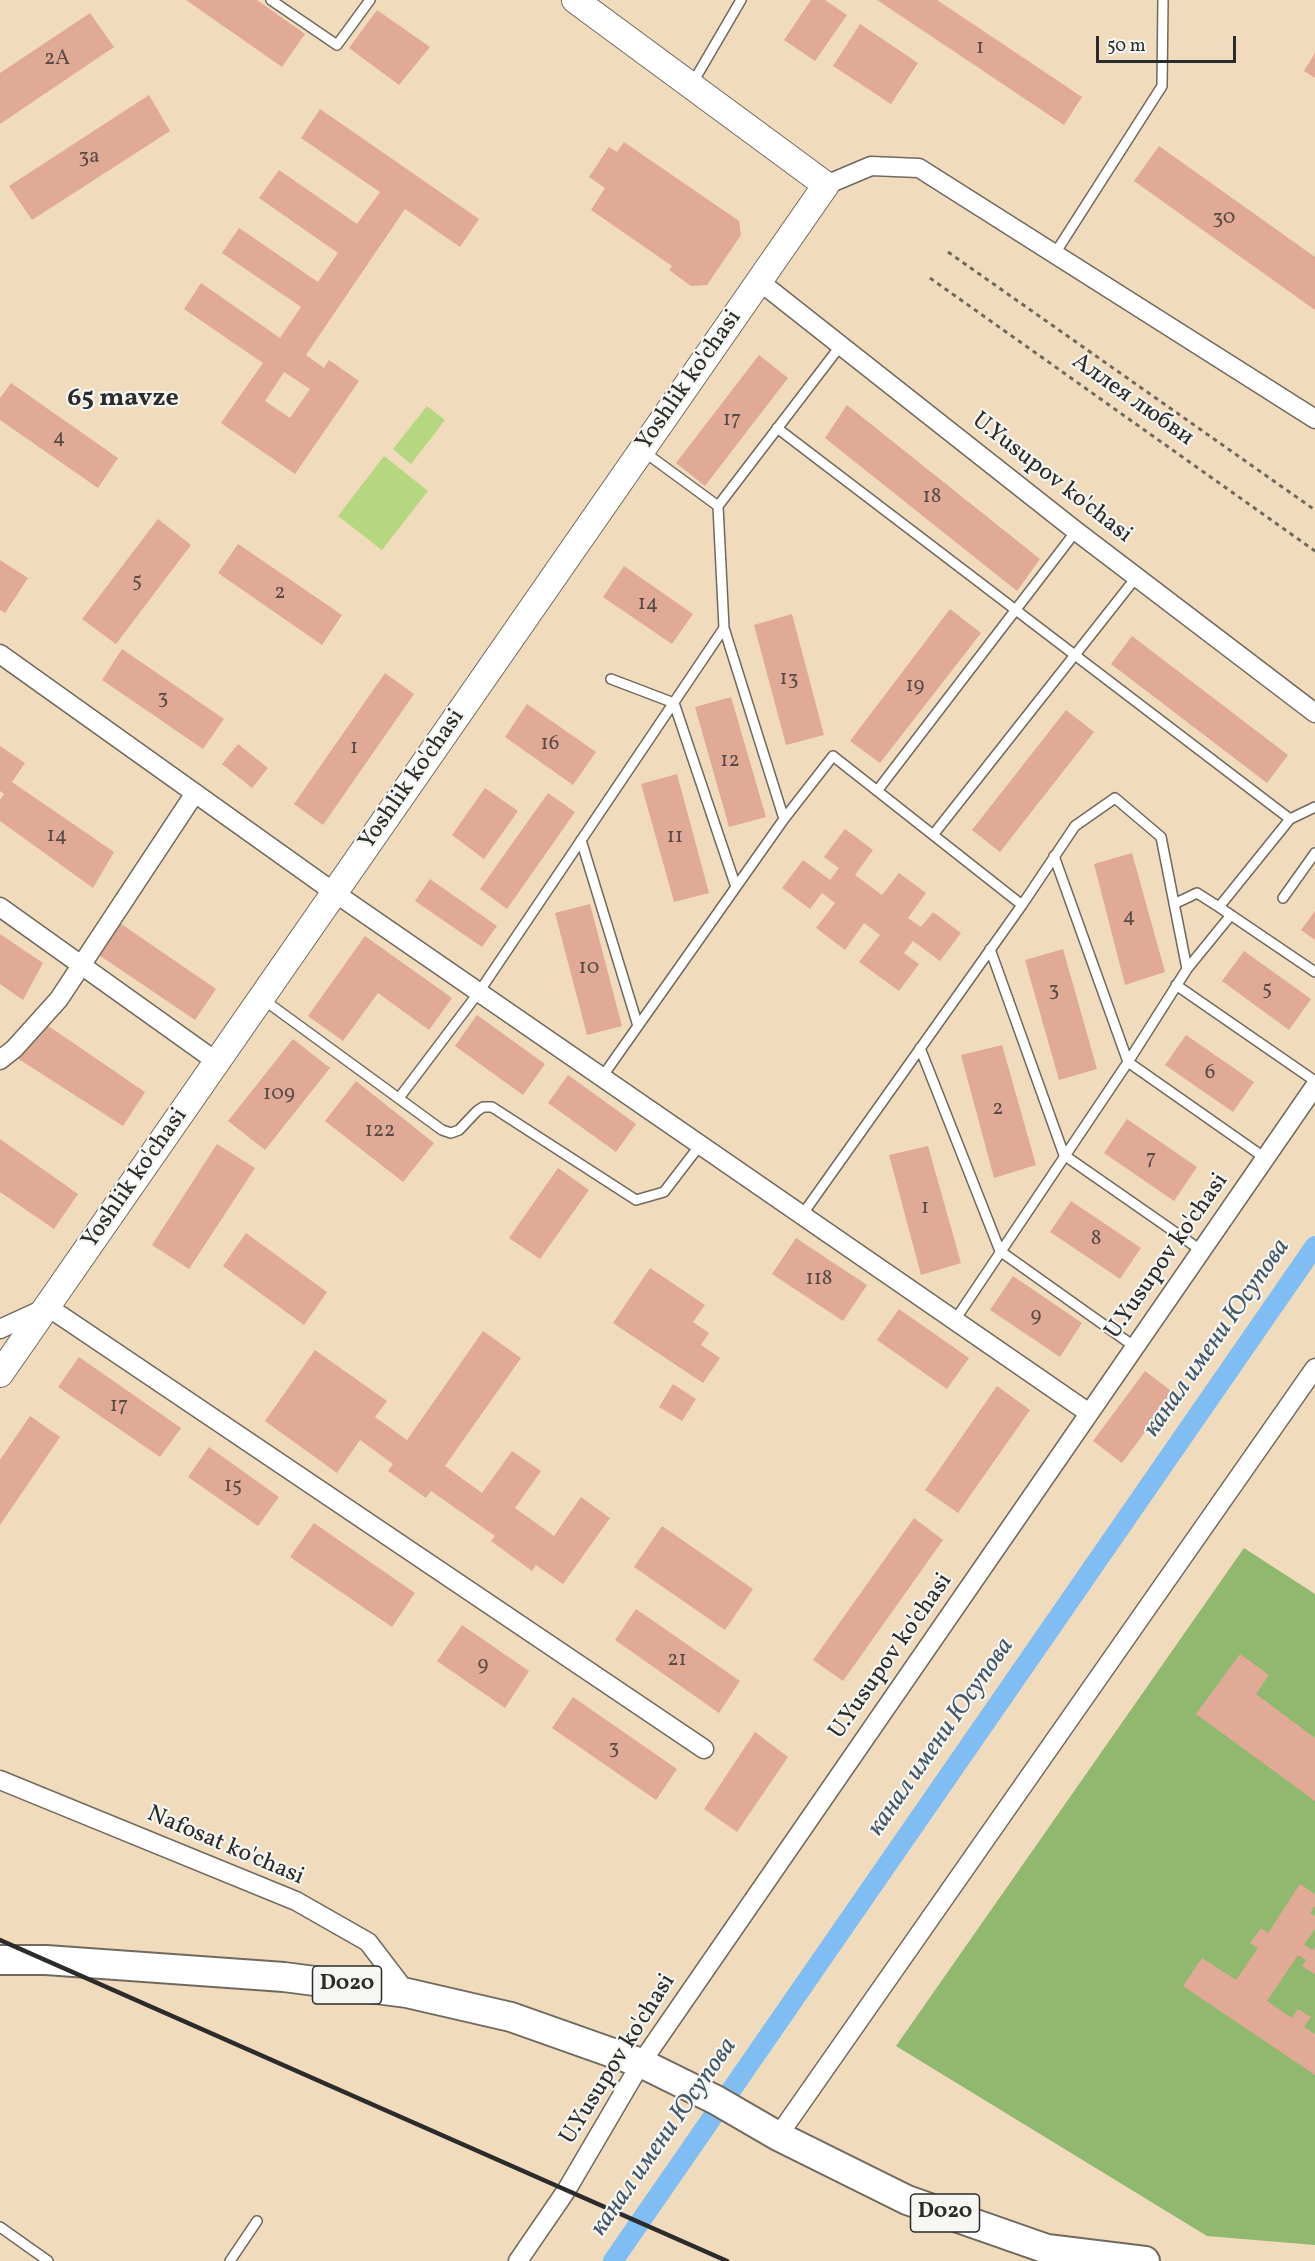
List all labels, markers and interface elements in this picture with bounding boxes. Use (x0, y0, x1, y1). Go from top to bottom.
scale bar (1099, 24, 1238, 62)
text: 50 m (1107, 34, 1146, 59)
house number: 1 (976, 36, 984, 62)
house number: 2А (44, 47, 70, 73)
house number: 3а (78, 145, 100, 171)
house number: 30 (1213, 206, 1235, 232)
street label: Yoshlik ko'chasi (631, 305, 749, 457)
street label: Аллея любви (1065, 348, 1199, 454)
district label: 65 mavze (67, 384, 179, 416)
street label: U.Yusupov ko'chasi (965, 407, 1137, 551)
house number: 17 (723, 408, 741, 434)
house number: 4 (53, 426, 65, 452)
house number: 18 (923, 485, 941, 511)
house number: 5 (132, 569, 142, 595)
house number: 2 (274, 581, 286, 607)
house number: 14 (638, 592, 658, 618)
house number: 13 (780, 667, 798, 693)
house number: 19 (905, 674, 925, 700)
house number: 3 (158, 686, 168, 712)
street label: Yoshlik ko'chasi (354, 704, 472, 856)
house number: 16 (541, 732, 559, 758)
house number: 1 (350, 736, 358, 762)
house number: 12 (720, 749, 740, 775)
house number: 14 (47, 824, 67, 850)
house number: 11 (667, 825, 683, 851)
house number: 4 (1123, 905, 1135, 931)
house number: 10 (579, 956, 599, 982)
house number: 5 (1262, 977, 1272, 1003)
house number: 3 (1049, 978, 1059, 1004)
house number: 6 (1205, 1061, 1215, 1087)
house number: 109 (263, 1082, 295, 1108)
house number: 2 (992, 1097, 1004, 1123)
street label: Yoshlik ko'chasi (77, 1103, 195, 1255)
house number: 122 (365, 1119, 395, 1145)
house number: 7 (1146, 1147, 1156, 1173)
street label: U.Yusupov ko'chasi (1100, 1169, 1236, 1345)
house number: 1 (921, 1196, 929, 1222)
house number: 8 (1091, 1227, 1101, 1253)
water label: канал имени Юсупова (1138, 1234, 1298, 1444)
house number: 118 (806, 1267, 832, 1293)
house number: 9 (1031, 1304, 1041, 1330)
house number: 17 (110, 1394, 128, 1420)
house number: 15 (224, 1474, 242, 1500)
street label: U.Yusupov ko'chasi (824, 1569, 960, 1745)
water label: канал имени Юсупова (862, 1633, 1022, 1843)
house number: 21 (667, 1648, 687, 1674)
house number: 9 (478, 1653, 488, 1679)
house number: 3 (609, 1736, 619, 1762)
street label: Nafosat ko'chasi (142, 1801, 308, 1893)
road number: D020 (312, 1966, 382, 2004)
street label: U.Yusupov ko'chasi (555, 1969, 683, 2151)
water label: канал имени Юсупова (585, 2033, 745, 2243)
road number: D020 (910, 2194, 980, 2232)

